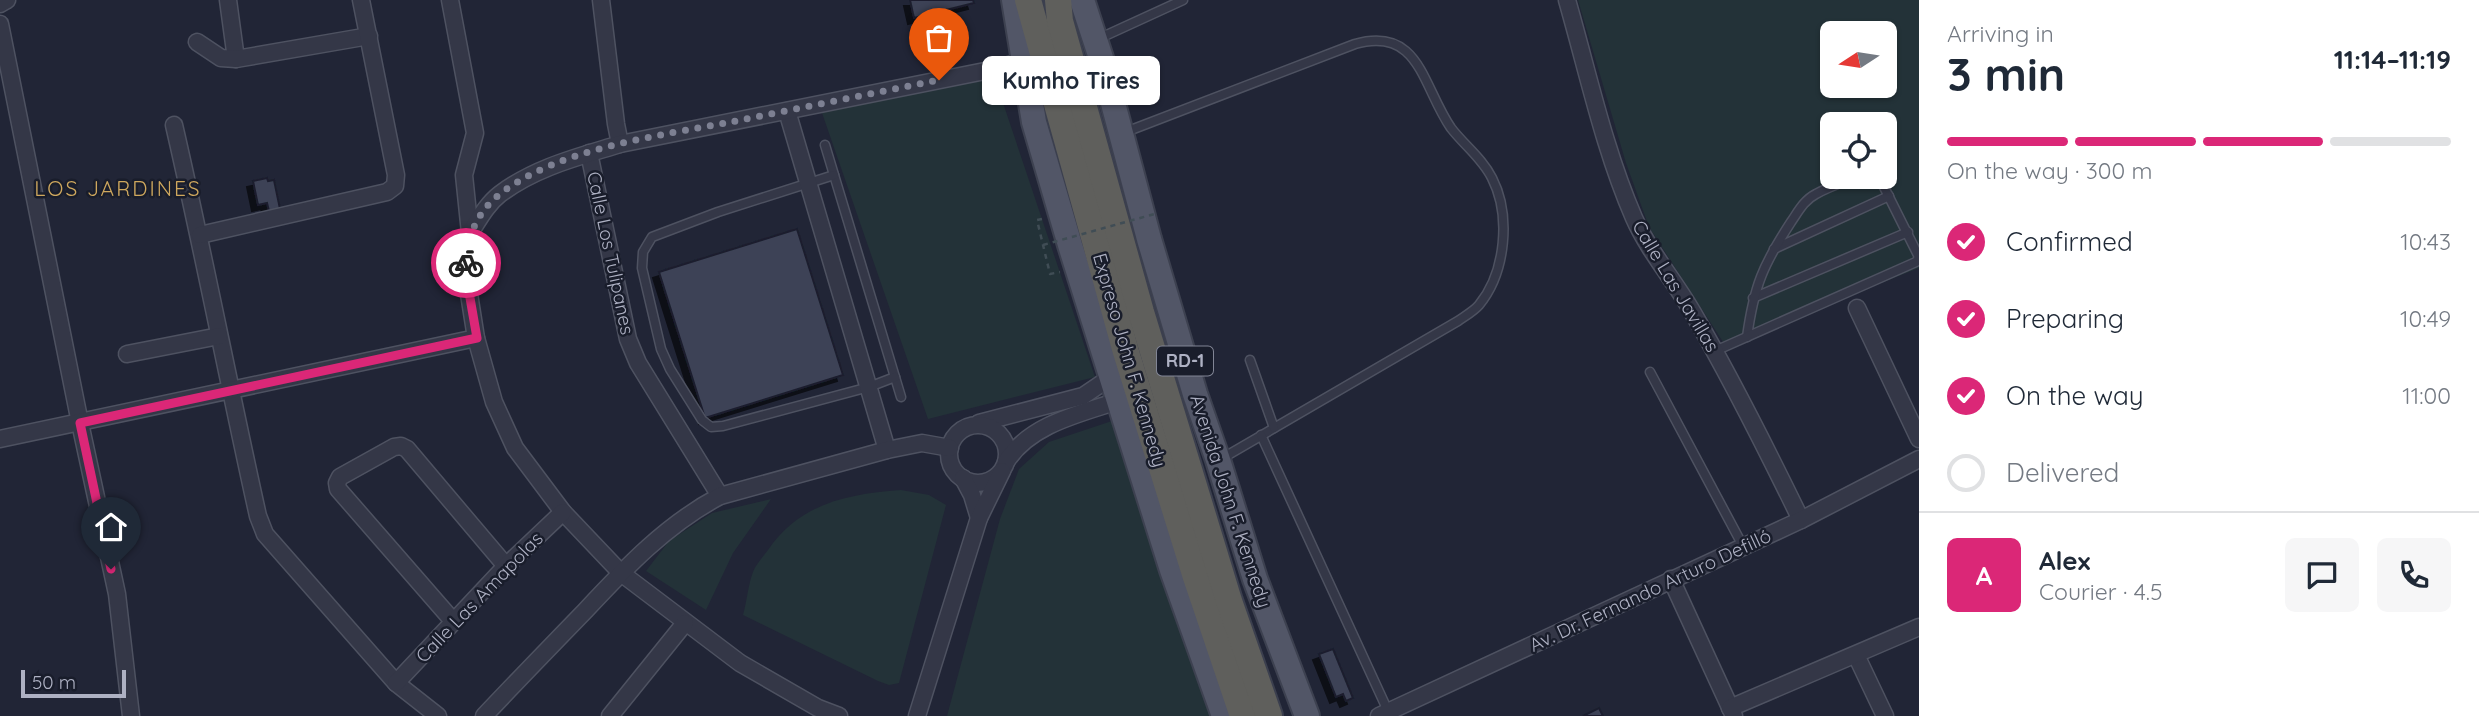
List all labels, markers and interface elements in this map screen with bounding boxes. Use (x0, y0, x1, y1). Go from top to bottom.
pin (909, 8, 969, 80)
icon: bag (920, 19, 958, 57)
text: Arriving in (1947, 19, 2054, 48)
north arrow (1820, 21, 1897, 98)
map controls (1820, 21, 1897, 189)
text: 11:14–11:19 (2334, 43, 2451, 76)
text: 3 min (1947, 45, 2065, 103)
callout: Kumho Tires (981, 56, 1160, 104)
text: Kumho Tires (1002, 66, 1140, 95)
button: locate (1820, 112, 1897, 189)
text: On the way · 300 m (1947, 156, 2152, 185)
street label: Calle Los Tulipanes (582, 169, 640, 337)
district label: LOS JARDINES (34, 175, 202, 201)
street label: Calle Las Javillas (1627, 216, 1725, 356)
icon: check (1947, 223, 1985, 261)
text: Confirmed (2006, 225, 2133, 258)
text: 10:43 (2400, 227, 2451, 256)
courier (431, 228, 501, 298)
icon: bike (447, 244, 485, 282)
street label: Expreso John F. Kennedy (1088, 250, 1172, 470)
icon: check (1947, 300, 1985, 338)
text: Preparing (2006, 302, 2124, 335)
text: 10:49 (2400, 304, 2451, 333)
road number: RD-1 (1157, 346, 1213, 376)
icon: check (1947, 377, 1985, 415)
text: On the way (2006, 379, 2144, 412)
text: 11:00 (2402, 381, 2451, 410)
street label: Avenida John F. Kennedy (1185, 391, 1277, 611)
text: Delivered (2006, 456, 2119, 489)
pin (81, 497, 141, 569)
icon: home (92, 508, 130, 546)
street label: Av. Dr. Fernando Arturo Defilló (1525, 523, 1775, 657)
street label: Calle Las Amapolas (410, 526, 548, 668)
button: chat (2285, 538, 2359, 612)
button: phone (2377, 538, 2451, 612)
text: Alex (2039, 544, 2090, 577)
text: A (1976, 559, 1992, 592)
text: Courier · 4.5 (2039, 577, 2163, 606)
scale bar (21, 667, 126, 699)
text: 50 m (32, 670, 76, 694)

